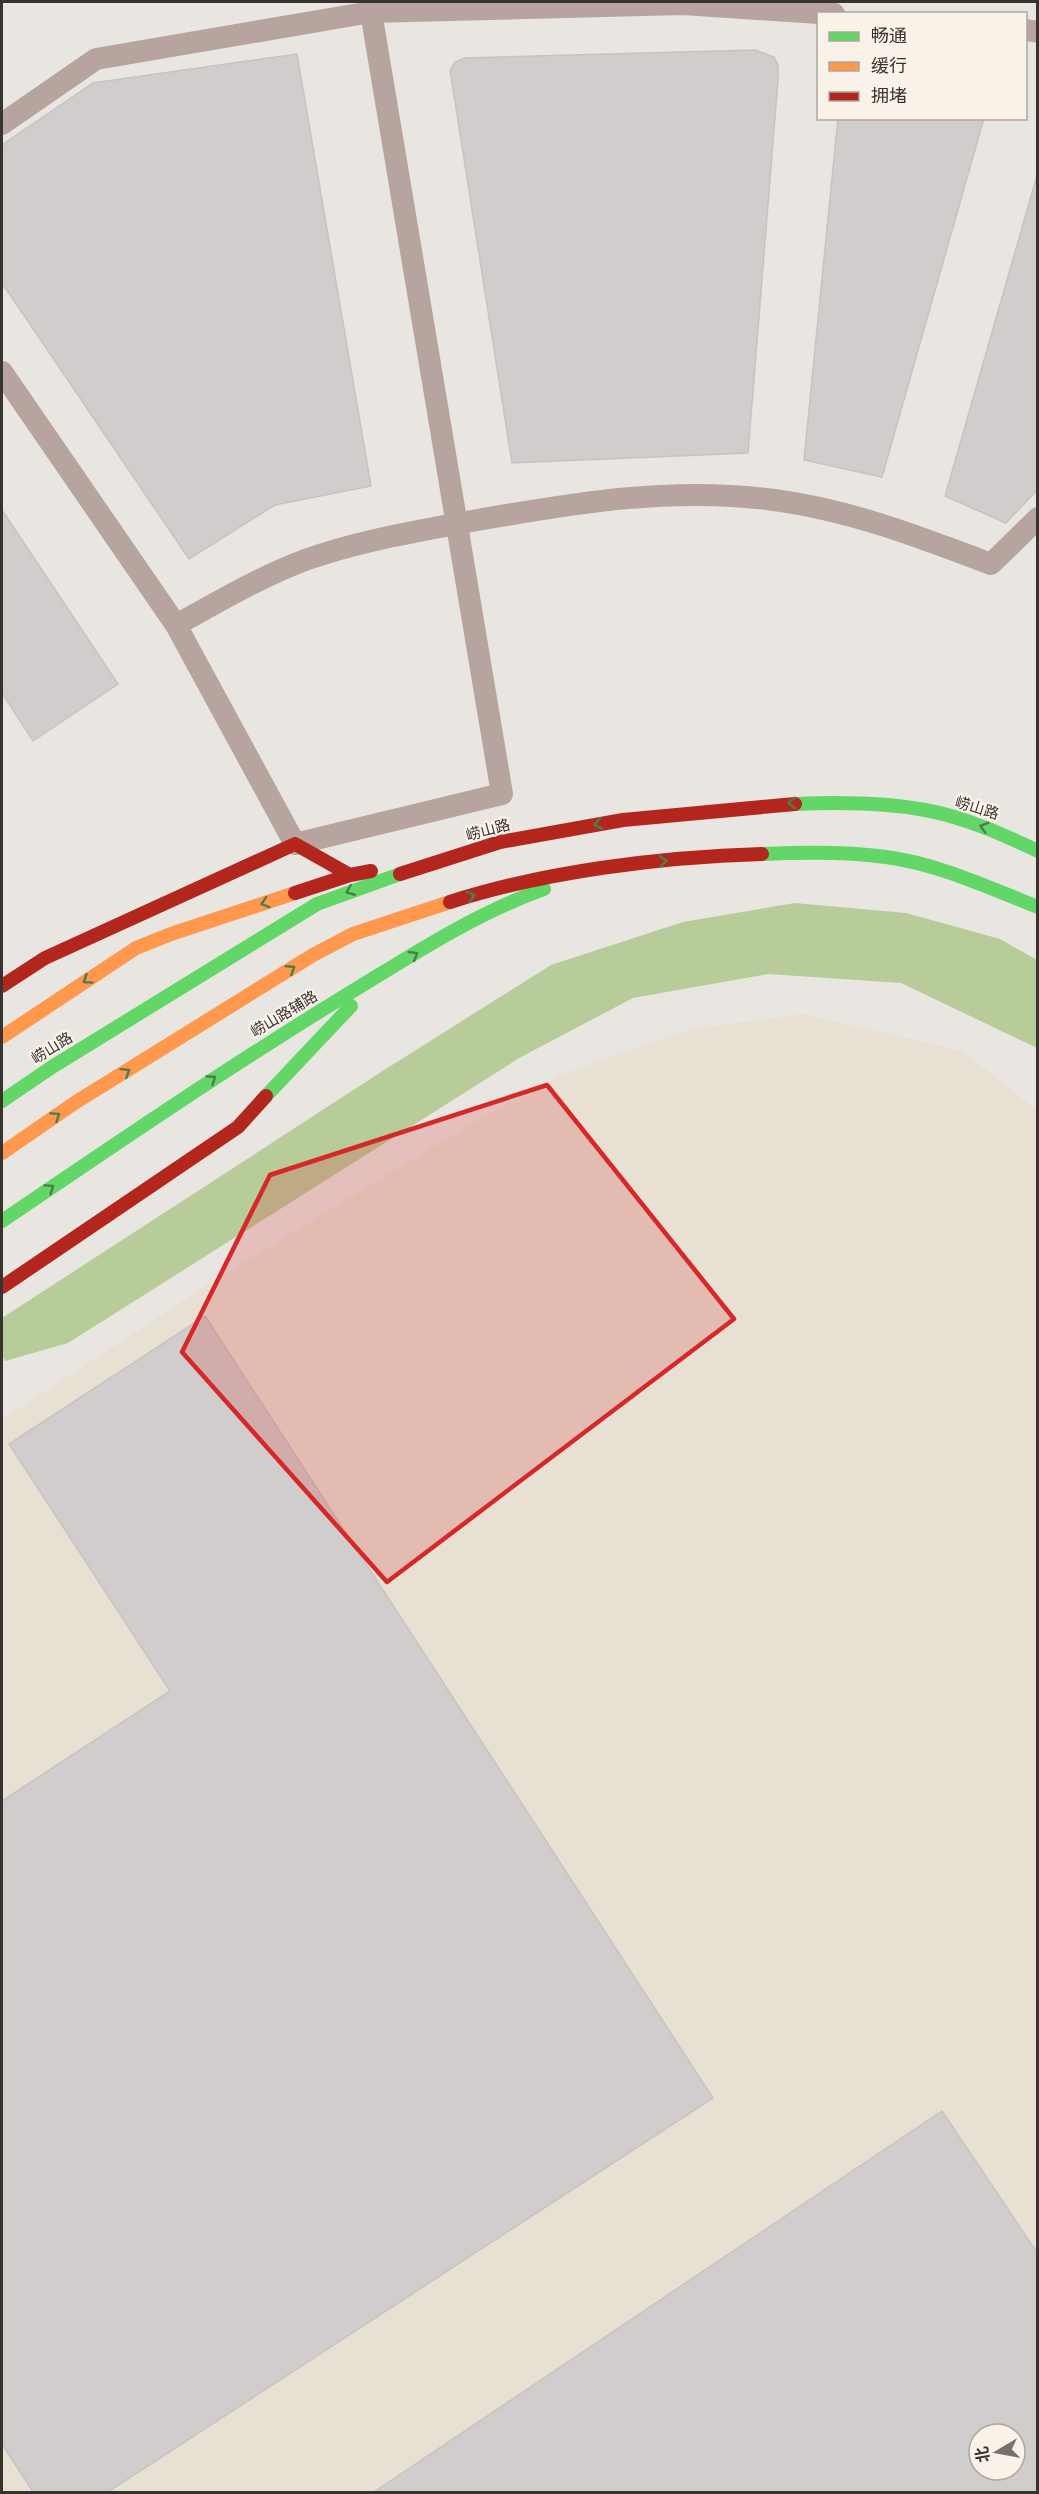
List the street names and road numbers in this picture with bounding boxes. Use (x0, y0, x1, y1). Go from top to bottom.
street label: 崂山路 (953, 793, 1001, 823)
street label: 崂山路 (464, 815, 512, 845)
street label: 崂山路辅路 (247, 987, 321, 1041)
street label: 崂山路 (28, 1028, 76, 1068)

